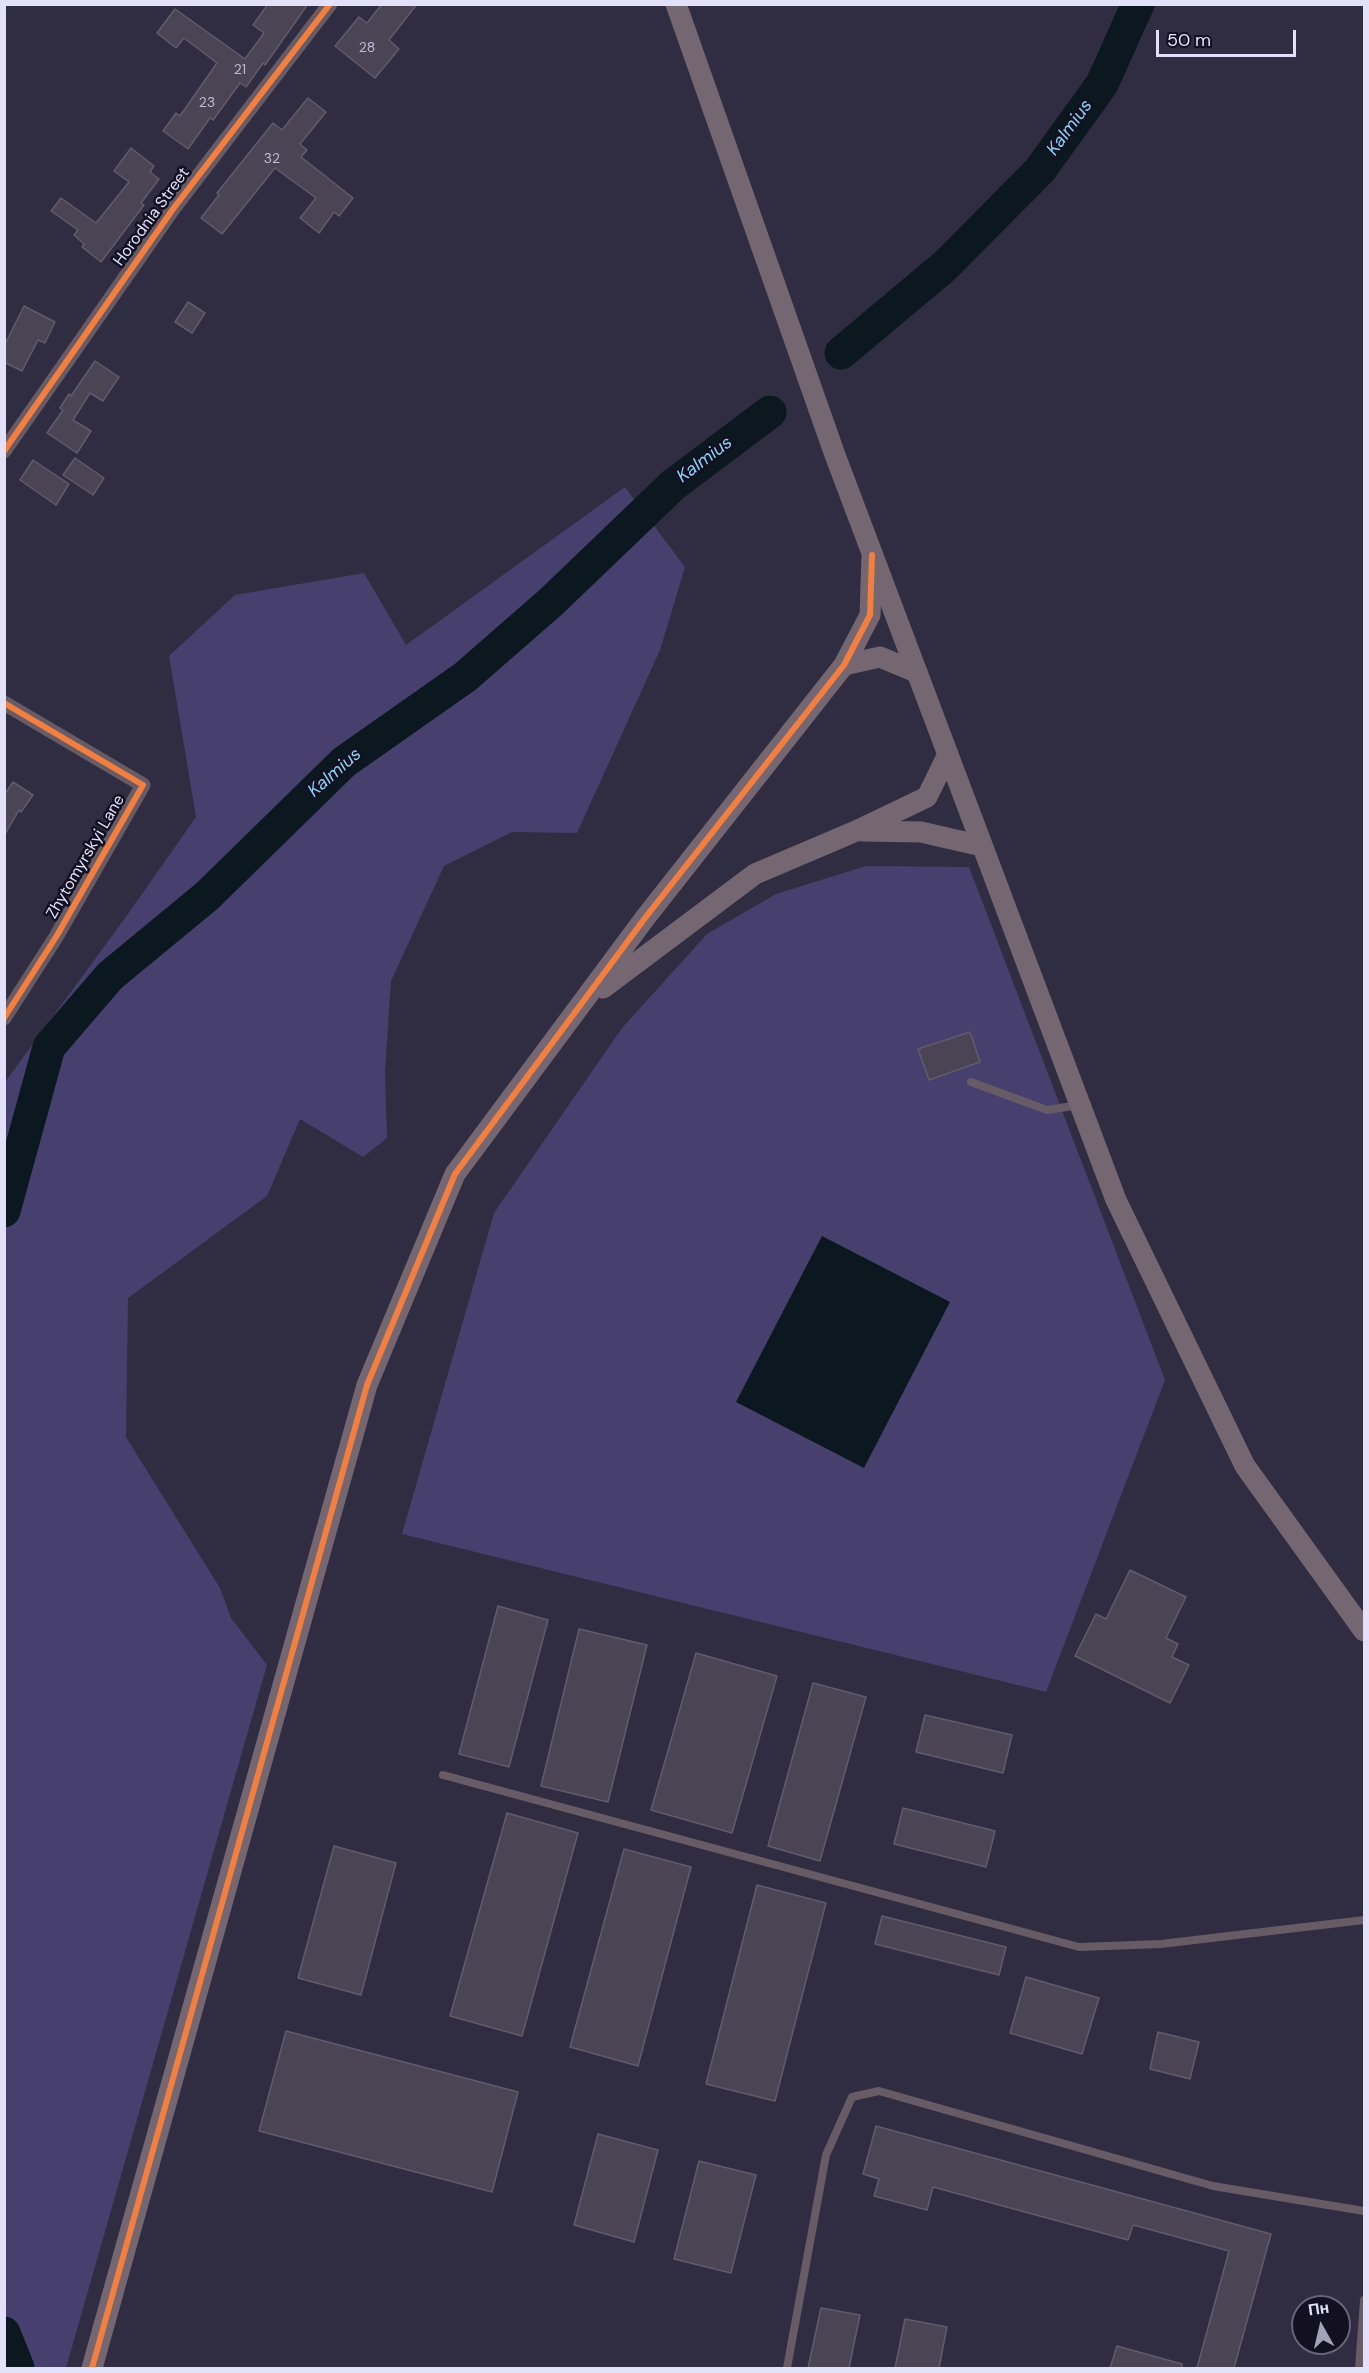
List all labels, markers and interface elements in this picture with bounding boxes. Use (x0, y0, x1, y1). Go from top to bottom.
scale bar (1159, 18, 1298, 56)
text: 50 m (1167, 28, 1211, 52)
house number: 28 (359, 40, 375, 56)
house number: 21 (234, 62, 246, 78)
house number: 23 (199, 95, 215, 111)
water label: Kalmius (1042, 96, 1098, 160)
house number: 32 (264, 151, 280, 167)
street label: Horodnia Street (110, 164, 194, 270)
water label: Kalmius (673, 432, 737, 488)
water label: Kalmius (304, 744, 366, 802)
street label: Zhytomyrskyi Lane (43, 792, 129, 922)
north arrow (1291, 2295, 1351, 2355)
text: Пн (1307, 2297, 1331, 2321)

